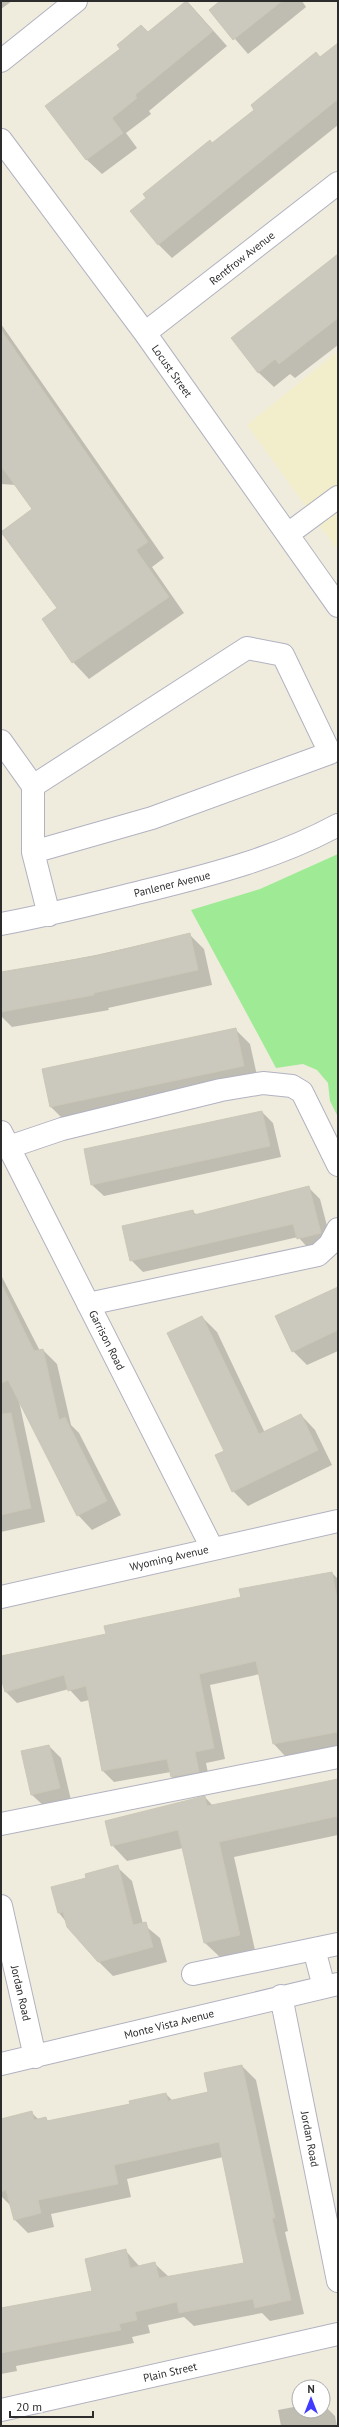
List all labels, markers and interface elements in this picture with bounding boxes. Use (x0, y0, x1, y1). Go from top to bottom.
street label: Rentfrow Avenue (207, 228, 278, 288)
street label: Locust Street (149, 342, 195, 400)
street label: Panlener Avenue (132, 868, 212, 900)
street label: Garrison Road (86, 1308, 128, 1372)
street label: Wyoming Avenue (128, 1542, 210, 1574)
street label: Jordan Road (8, 1963, 34, 2022)
street label: Monte Vista Avenue (122, 2006, 216, 2042)
street label: Jordan Road (298, 2109, 322, 2168)
street label: Plain Street (142, 2359, 199, 2385)
north arrow (291, 2379, 331, 2419)
text: N (307, 2382, 315, 2396)
scale bar (10, 2393, 93, 2419)
text: 20 m (16, 2399, 42, 2414)

